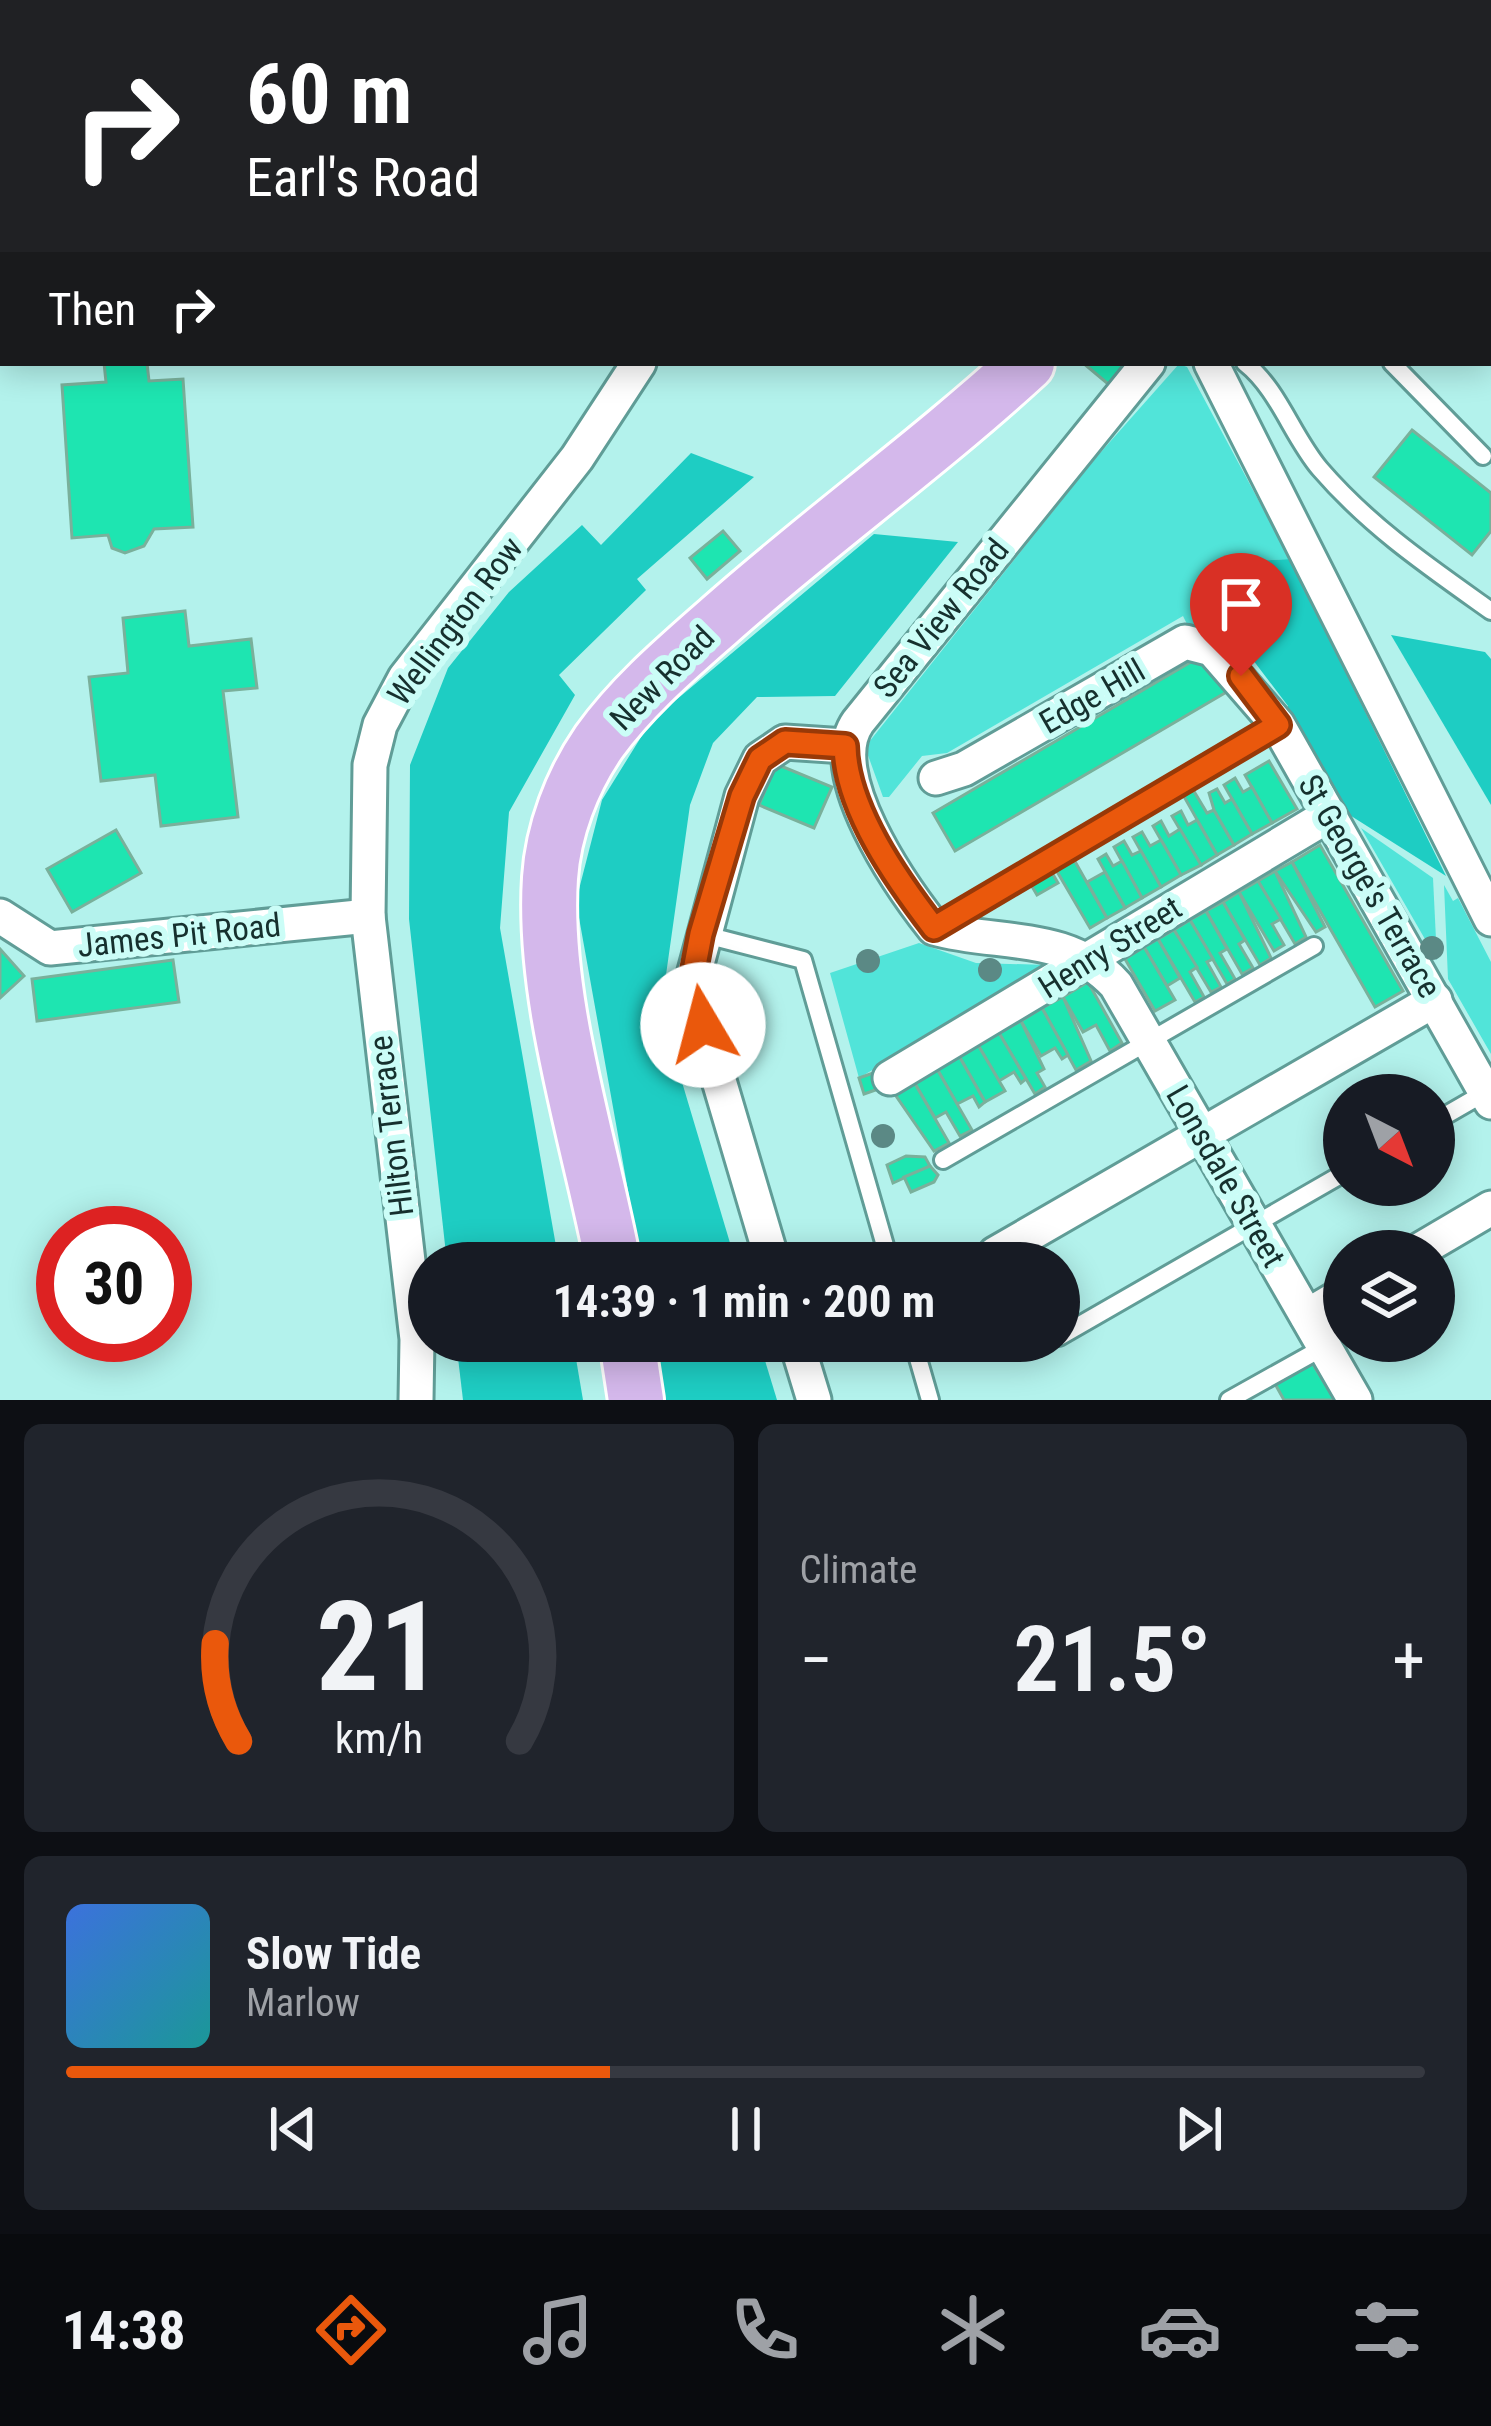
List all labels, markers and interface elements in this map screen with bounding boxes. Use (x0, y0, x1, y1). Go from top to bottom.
text: 60 m (246, 45, 413, 144)
icon: right (48, 48, 204, 204)
text: Earl's Road (246, 146, 480, 209)
icon: right (160, 276, 226, 342)
text: Then (48, 283, 136, 336)
street label: Wellington Row (379, 529, 531, 713)
street label: Sea View Road (865, 531, 1017, 705)
pin (1190, 553, 1292, 676)
icon: arrive (1208, 571, 1274, 637)
street label: New Road (602, 618, 722, 738)
street label: Edge Hill (1032, 650, 1152, 742)
street label: St George's Terrace (1290, 768, 1450, 1004)
street label: Henry Street (1031, 888, 1189, 1006)
street label: James Pit Road (75, 905, 283, 965)
position arrow (640, 962, 766, 1088)
street label: Hilton Terrace (361, 1034, 421, 1218)
north arrow (1323, 1074, 1455, 1206)
map controls (1323, 1074, 1455, 1362)
street label: Lonsdale Street (1158, 1078, 1294, 1274)
speed limit sign: 30 (36, 1206, 192, 1362)
button: layers (1323, 1230, 1455, 1362)
text: 14:39 · 1 min · 200 m (553, 1275, 935, 1328)
text: Climate (800, 1547, 917, 1593)
text: 21 (316, 1574, 442, 1720)
text: 21.5° (1014, 1608, 1211, 1713)
text: − (800, 1622, 833, 1699)
text: + (1392, 1622, 1425, 1699)
text: km/h (335, 1713, 423, 1763)
text: Slow Tide (246, 1927, 421, 1980)
text: Marlow (246, 1980, 360, 2026)
icon: previous (260, 2096, 326, 2162)
icon: pause (713, 2096, 779, 2162)
icon: next (1166, 2096, 1232, 2162)
icon: directions (309, 2288, 393, 2372)
icon: music (516, 2288, 600, 2372)
icon: phone (723, 2288, 807, 2372)
icon: climate (931, 2288, 1015, 2372)
icon: car (1138, 2288, 1222, 2372)
icon: filters (1345, 2288, 1429, 2372)
text: 14:38 (62, 2299, 186, 2362)

